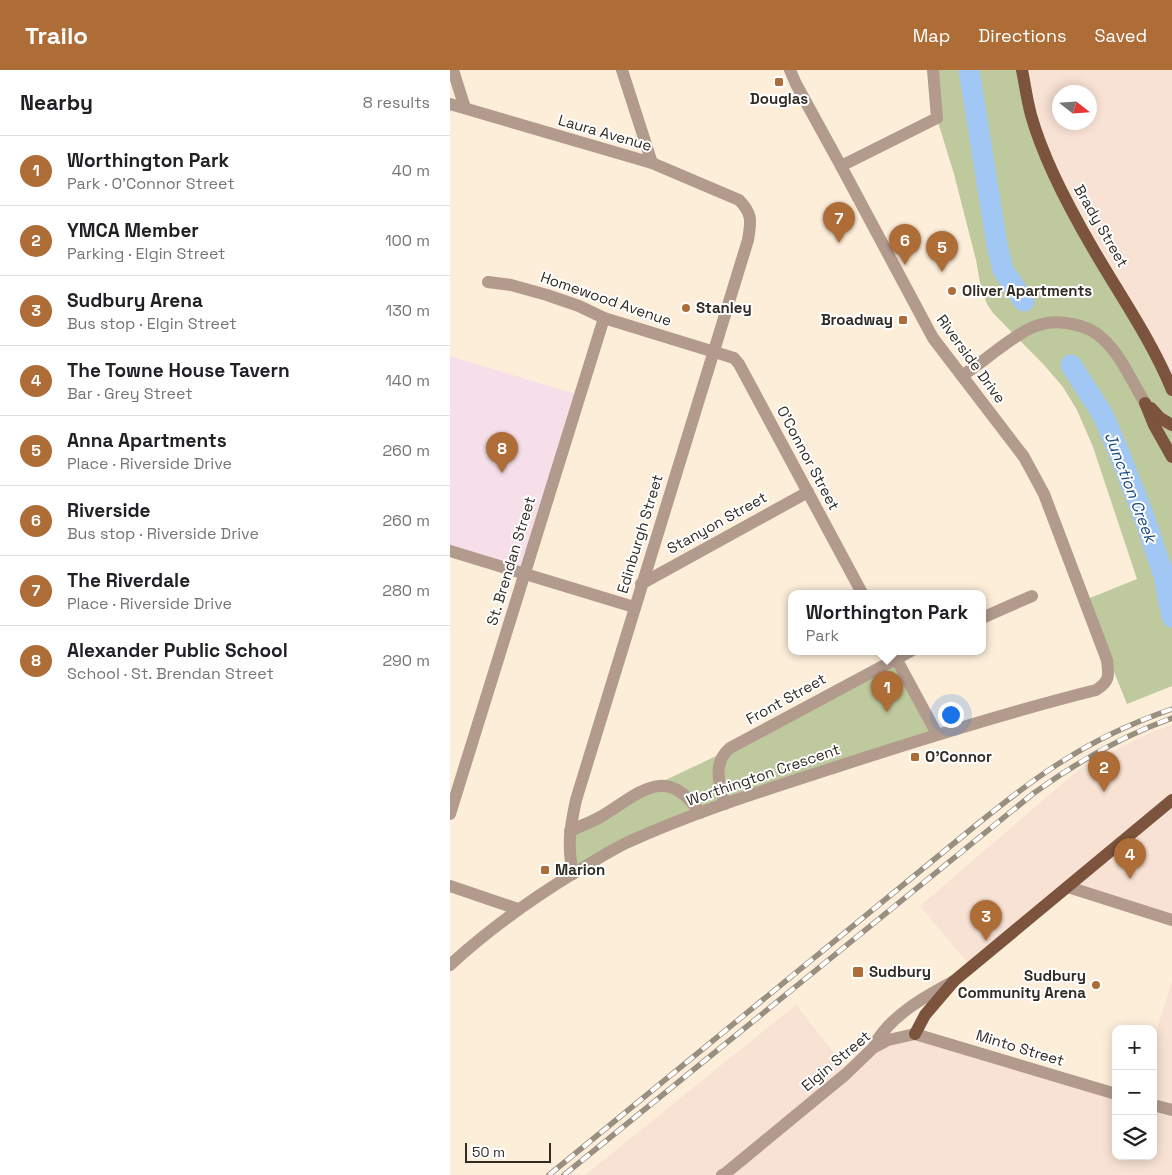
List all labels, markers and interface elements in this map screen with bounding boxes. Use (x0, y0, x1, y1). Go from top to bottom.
text: Trailo (25, 20, 88, 51)
text: Map (913, 24, 950, 47)
text: Directions (978, 24, 1067, 47)
text: Saved (1095, 24, 1147, 47)
marker: Douglas (773, 76, 785, 88)
north arrow (1052, 85, 1097, 130)
text: Nearby (20, 89, 93, 116)
place label: Douglas (750, 89, 808, 108)
text: 8 results (363, 92, 430, 113)
street label: Laura Avenue (556, 110, 654, 155)
text: Worthington Park (67, 148, 229, 173)
text: 1 (32, 160, 40, 181)
text: 40 m (392, 160, 430, 181)
text: Park · O'Connor Street (67, 173, 235, 194)
street label: Brady Street (1070, 181, 1133, 271)
pin: 7 (823, 202, 855, 243)
text: YMCA Member (67, 218, 199, 243)
pin: 6 (889, 224, 921, 265)
text: 2 (31, 230, 41, 251)
text: 100 m (385, 230, 430, 251)
pin: 5 (926, 231, 958, 272)
text: Parking · Elgin Street (67, 243, 225, 264)
street label: Homewood Avenue (538, 267, 674, 330)
place label: Oliver Apartments (962, 281, 1092, 300)
marker: Oliver Apartments (946, 285, 958, 297)
text: Sudbury Arena (67, 288, 203, 313)
place label: Stanley (696, 298, 752, 317)
text: 3 (31, 300, 41, 321)
text: 130 m (386, 300, 430, 321)
marker: Stanley (680, 302, 692, 314)
place label: Broadway (821, 310, 893, 329)
street label: Riverside Drive (933, 311, 1010, 407)
text: Bus stop · Elgin Street (67, 313, 237, 334)
marker: Broadway (897, 314, 909, 326)
text: The Towne House Tavern (67, 358, 290, 383)
text: 4 (31, 370, 41, 391)
text: 140 m (385, 370, 430, 391)
text: Bar · Grey Street (67, 383, 193, 404)
street label: O'Connor Street (773, 402, 844, 513)
text: Anna Apartments (67, 428, 227, 453)
water label: Junction Creek (1100, 429, 1162, 548)
pin: 8 (486, 432, 518, 473)
text: 5 (31, 440, 41, 461)
text: 260 m (382, 440, 430, 461)
text: Place · Riverside Drive (67, 453, 232, 474)
street label: Edinburgh Street (612, 472, 667, 596)
street label: Stanyon Street (664, 487, 770, 558)
street label: St. Brendan Street (482, 494, 539, 628)
text: Riverside (67, 498, 151, 523)
text: 6 (31, 510, 41, 531)
text: 260 m (382, 510, 430, 531)
text: Bus stop · Riverside Drive (67, 523, 259, 544)
text: The Riverdale (67, 568, 190, 593)
text: 7 (32, 580, 40, 601)
text: 280 m (382, 580, 430, 601)
popup (788, 590, 986, 655)
text: Place · Riverside Drive (67, 593, 232, 614)
text: Worthington Park (806, 600, 968, 625)
text: Park (806, 625, 839, 646)
text: Alexander Public School (67, 638, 288, 663)
text: 8 (31, 650, 41, 671)
text: 290 m (382, 650, 430, 671)
text: School · St. Brendan Street (67, 663, 274, 684)
street label: Front Street (743, 669, 829, 728)
pin: 1 (871, 671, 903, 712)
your location (938, 702, 964, 728)
street label: Worthington Crescent (684, 739, 842, 810)
place label: O'Connor (925, 747, 992, 766)
marker: O'Connor (909, 751, 921, 763)
pin: 2 (1088, 751, 1120, 792)
pin: 4 (1114, 838, 1146, 879)
place label: Marion (555, 860, 605, 879)
marker: Marion (539, 864, 551, 876)
pin: 3 (970, 900, 1002, 941)
place label: Sudbury (869, 962, 931, 981)
marker: Sudbury (851, 965, 865, 979)
place label: Sudbury Community Arena (958, 966, 1086, 1002)
marker: Sudbury Community Arena (1090, 979, 1102, 991)
street label: Minto Street (974, 1025, 1067, 1070)
map controls (1112, 1025, 1157, 1160)
button: + (1112, 1025, 1157, 1070)
street label: Elgin Street (797, 1026, 874, 1095)
button: − (1112, 1070, 1157, 1115)
button: layers (1112, 1115, 1157, 1160)
scale bar (465, 1140, 551, 1163)
text: 50 m (472, 1143, 505, 1161)

